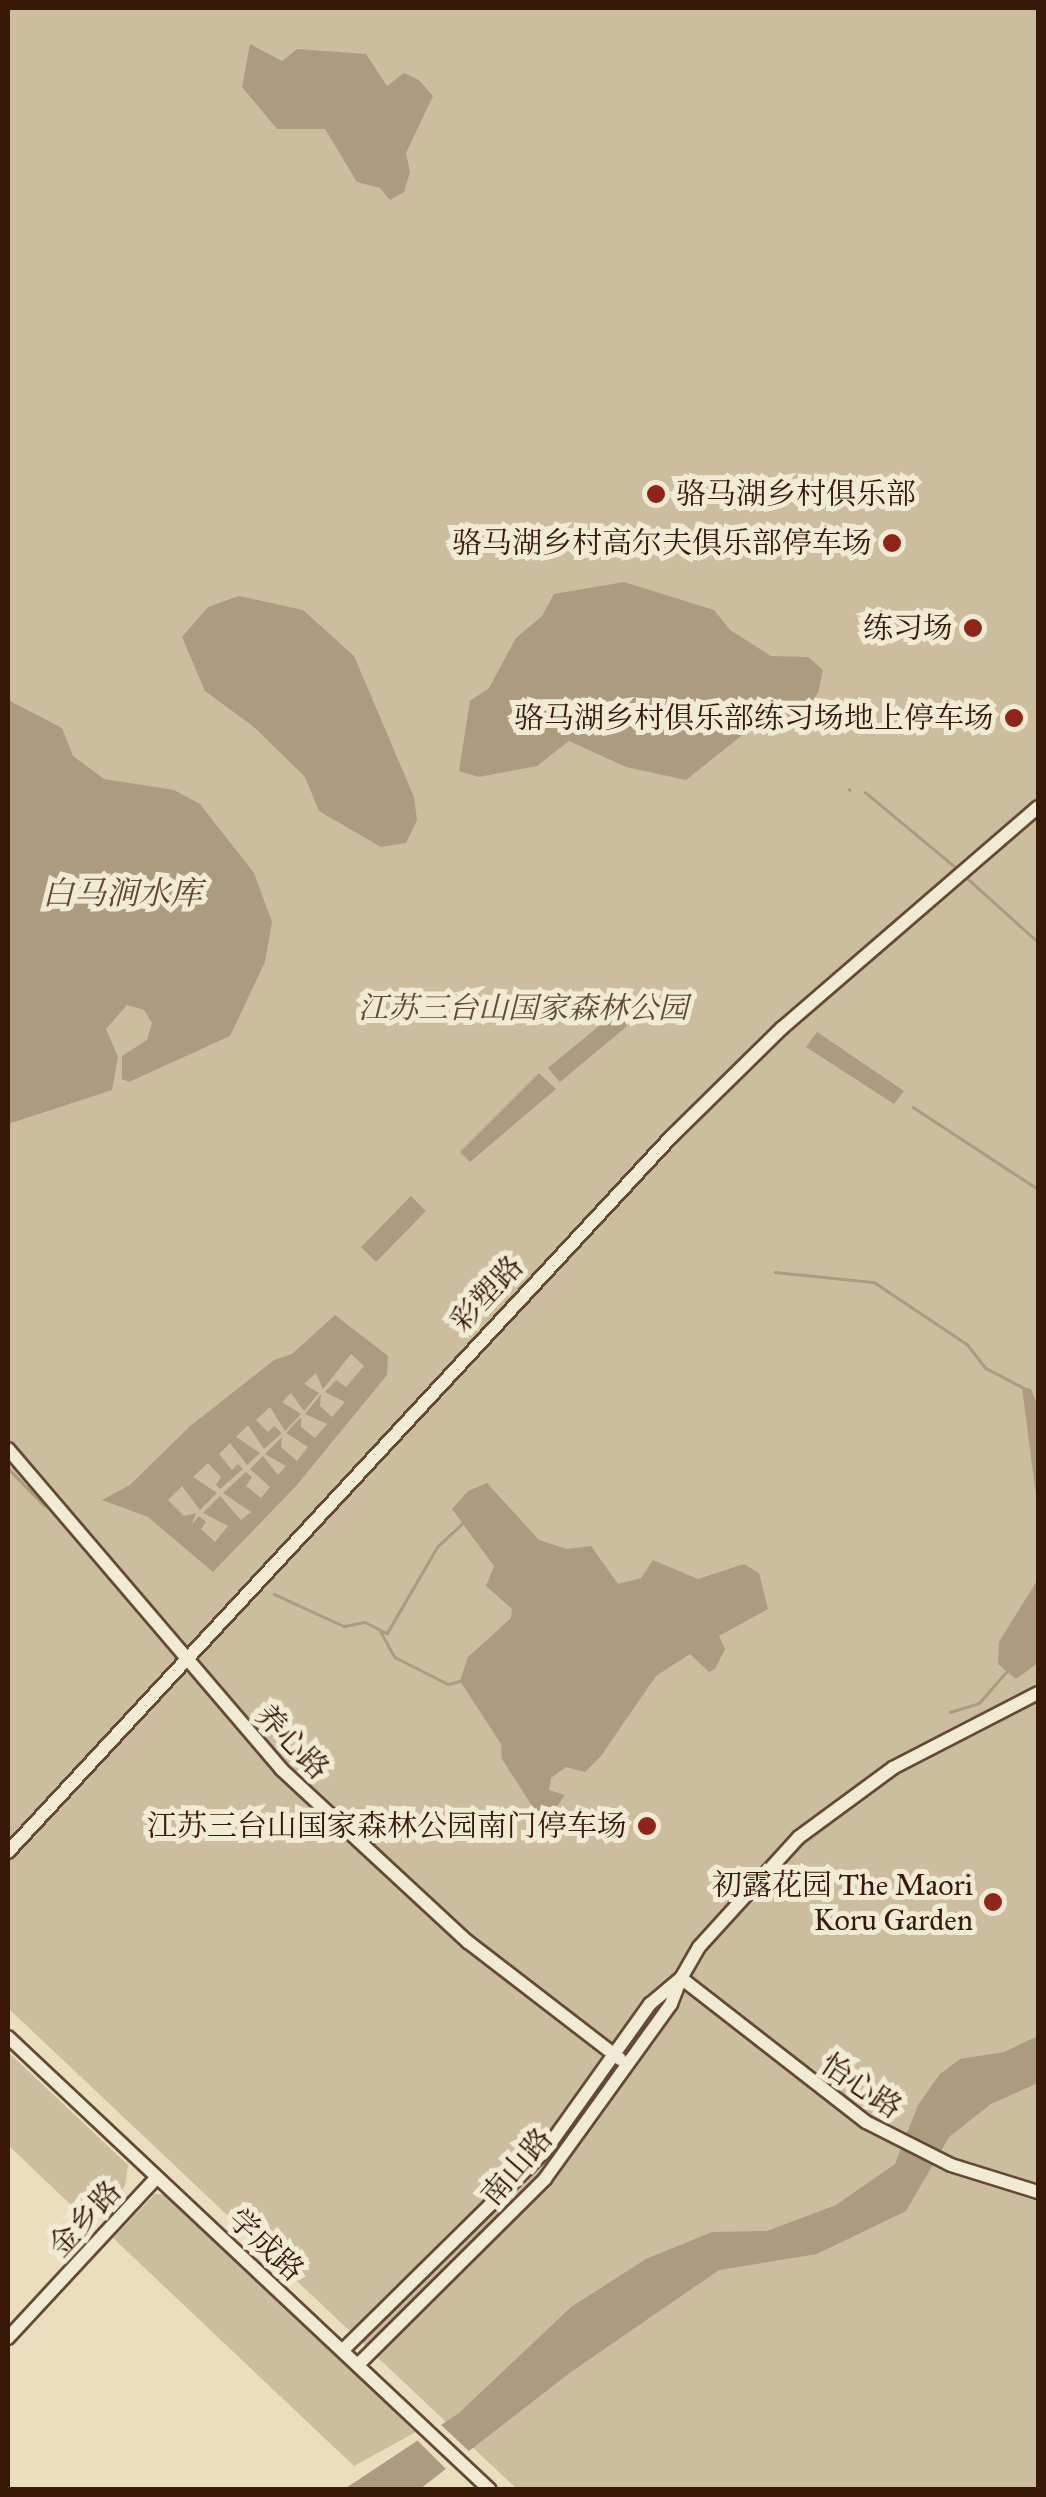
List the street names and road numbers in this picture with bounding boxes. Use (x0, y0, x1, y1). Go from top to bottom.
street label: 彩塑路 (443, 1249, 531, 1339)
street label: 养心路 (248, 1697, 336, 1787)
street label: 怡心路 (814, 2046, 908, 2126)
street label: 南山路 (474, 2121, 560, 2213)
street label: 金乡路 (41, 2174, 129, 2264)
street label: 学成路 (221, 2201, 311, 2289)

